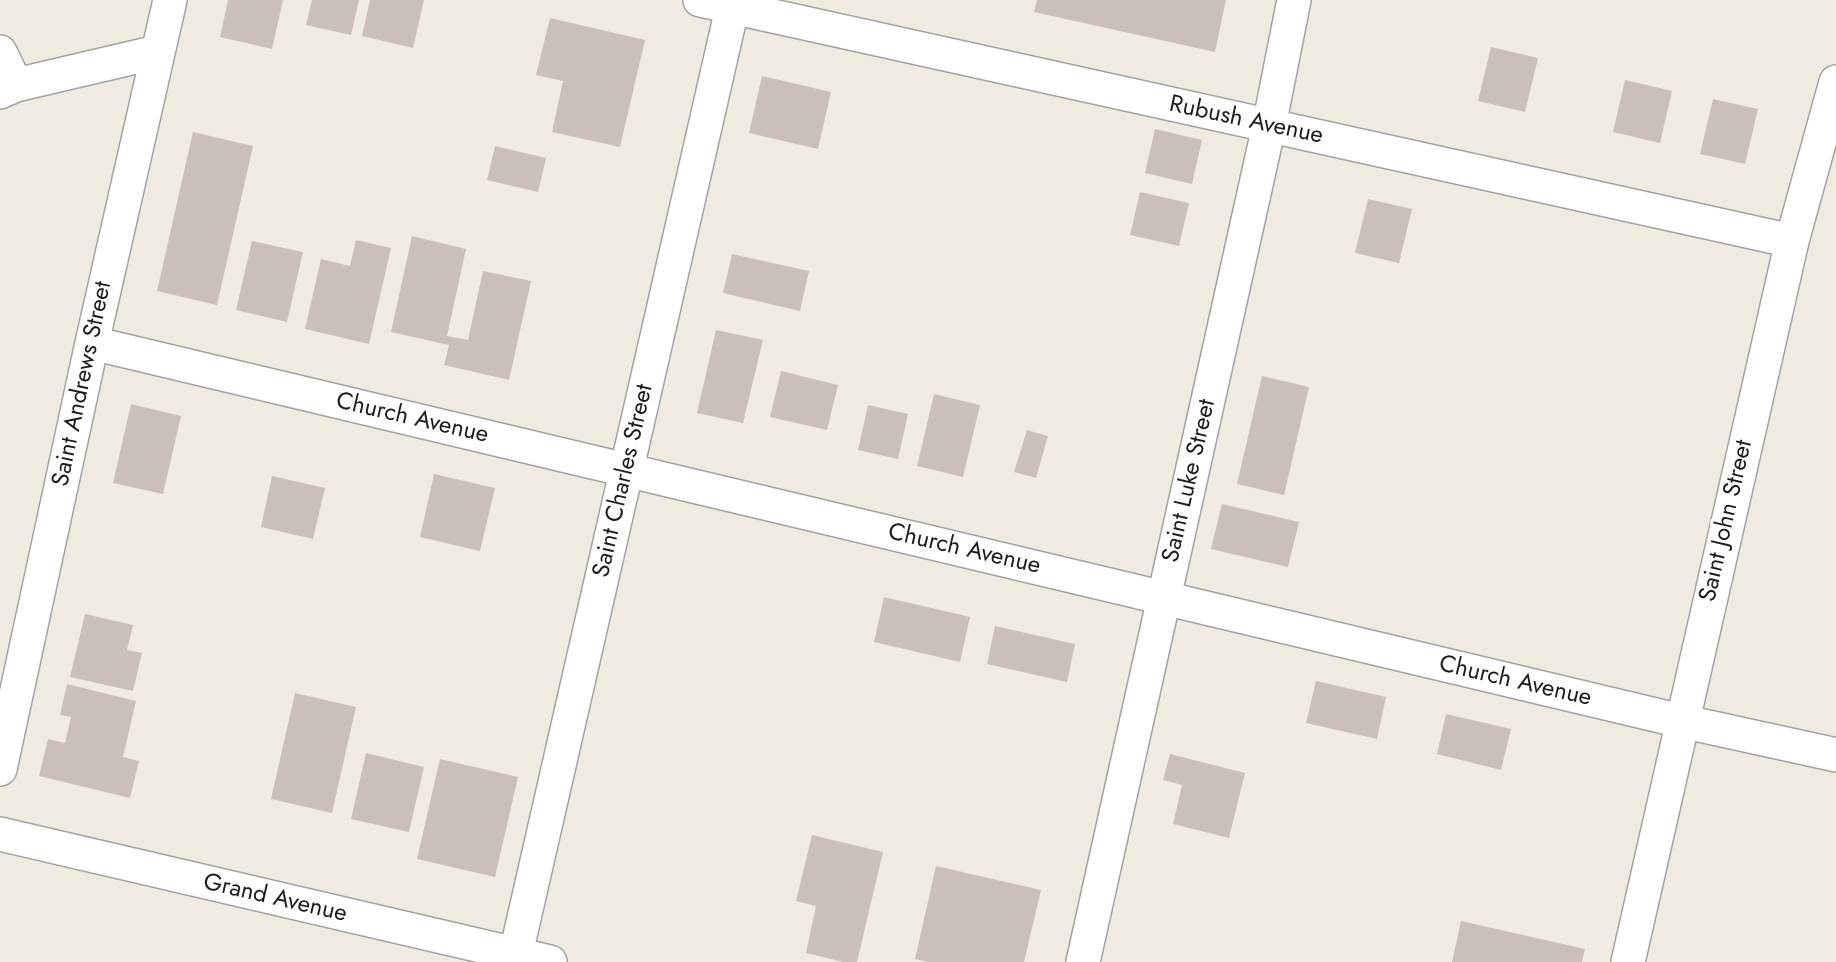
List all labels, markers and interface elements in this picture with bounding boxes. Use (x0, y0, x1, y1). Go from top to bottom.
street label: Rubush Avenue (1166, 91, 1326, 151)
street label: Saint Andrews Street (47, 279, 119, 489)
street label: Saint Charles Street (588, 382, 660, 580)
street label: Church Avenue (333, 387, 491, 451)
street label: Saint Luke Street (1157, 397, 1223, 565)
street label: Saint John Street (1694, 437, 1760, 605)
street label: Church Avenue (885, 518, 1043, 582)
street label: Church Avenue (1436, 650, 1594, 714)
street label: Grand Avenue (200, 868, 350, 930)

